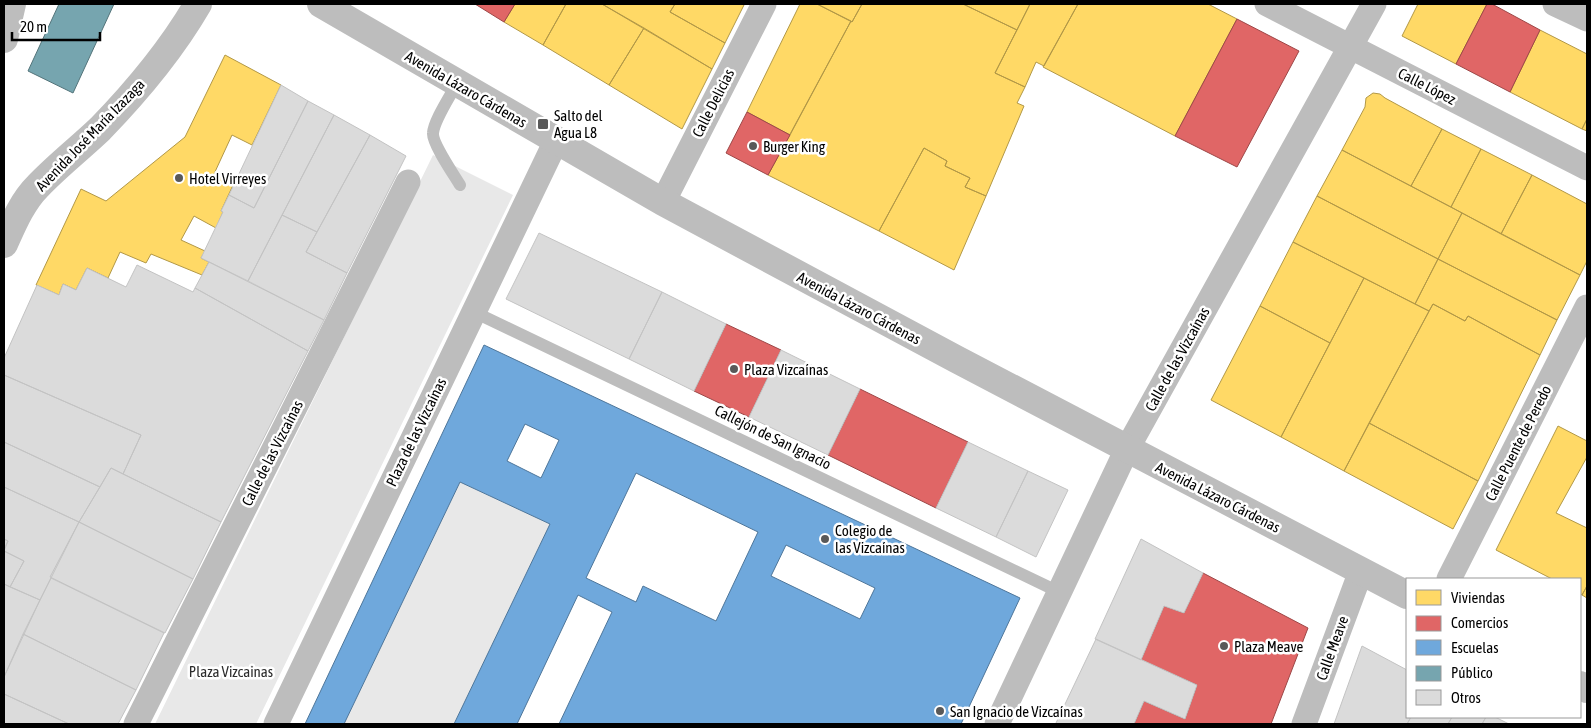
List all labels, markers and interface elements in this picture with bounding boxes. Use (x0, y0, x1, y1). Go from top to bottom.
scale bar (12, 10, 100, 42)
text: 20 m (20, 18, 47, 35)
street label: Avenida Lázaro Cárdenas (402, 47, 530, 131)
street label: Calle López (1395, 64, 1459, 108)
street label: Calle Delicias (689, 66, 737, 140)
street label: Avenida José María Izazaga (32, 76, 148, 194)
place label: Salto del Agua L8 (554, 107, 602, 141)
marker: Salto del Agua L8 (536, 117, 550, 131)
place label: Burger King (763, 138, 826, 155)
marker: Burger King (747, 140, 759, 152)
place label: Hotel Virreyes (189, 170, 266, 187)
marker: Hotel Virreyes (173, 172, 185, 184)
street label: Avenida Lázaro Cárdenas (794, 268, 924, 348)
street label: Calle de las Vizcaínas (1141, 304, 1213, 414)
place label: Plaza Vizcaínas (744, 361, 828, 378)
marker: Plaza Vizcaínas (728, 363, 740, 375)
street label: Plaza de las Vizcaínas (382, 375, 450, 489)
street label: Calle Puente de Peredo (1482, 382, 1554, 504)
street label: Calle de las Vizcaínas (238, 397, 306, 509)
street label: Callejón de San Ignacio (712, 401, 834, 473)
street label: Avenida Lázaro Cárdenas (1153, 458, 1283, 536)
place label: Colegio de las Vizcaínas (835, 522, 905, 556)
marker: Colegio de las Vizcaínas (819, 533, 831, 545)
legend (1406, 578, 1581, 718)
text: Viviendas (1451, 589, 1505, 606)
street label: Calle Meave (1313, 613, 1352, 682)
text: Comercios (1451, 614, 1508, 631)
place label: Plaza Meave (1234, 638, 1304, 655)
text: Escuelas (1451, 639, 1499, 656)
marker: Plaza Meave (1218, 640, 1230, 652)
park label: Plaza Vizcainas (189, 663, 273, 680)
text: Público (1451, 664, 1493, 681)
text: Otros (1451, 689, 1481, 706)
place label: San Ignacio de Vizcaínas (950, 703, 1083, 720)
marker: San Ignacio de Vizcaínas (934, 705, 946, 717)

